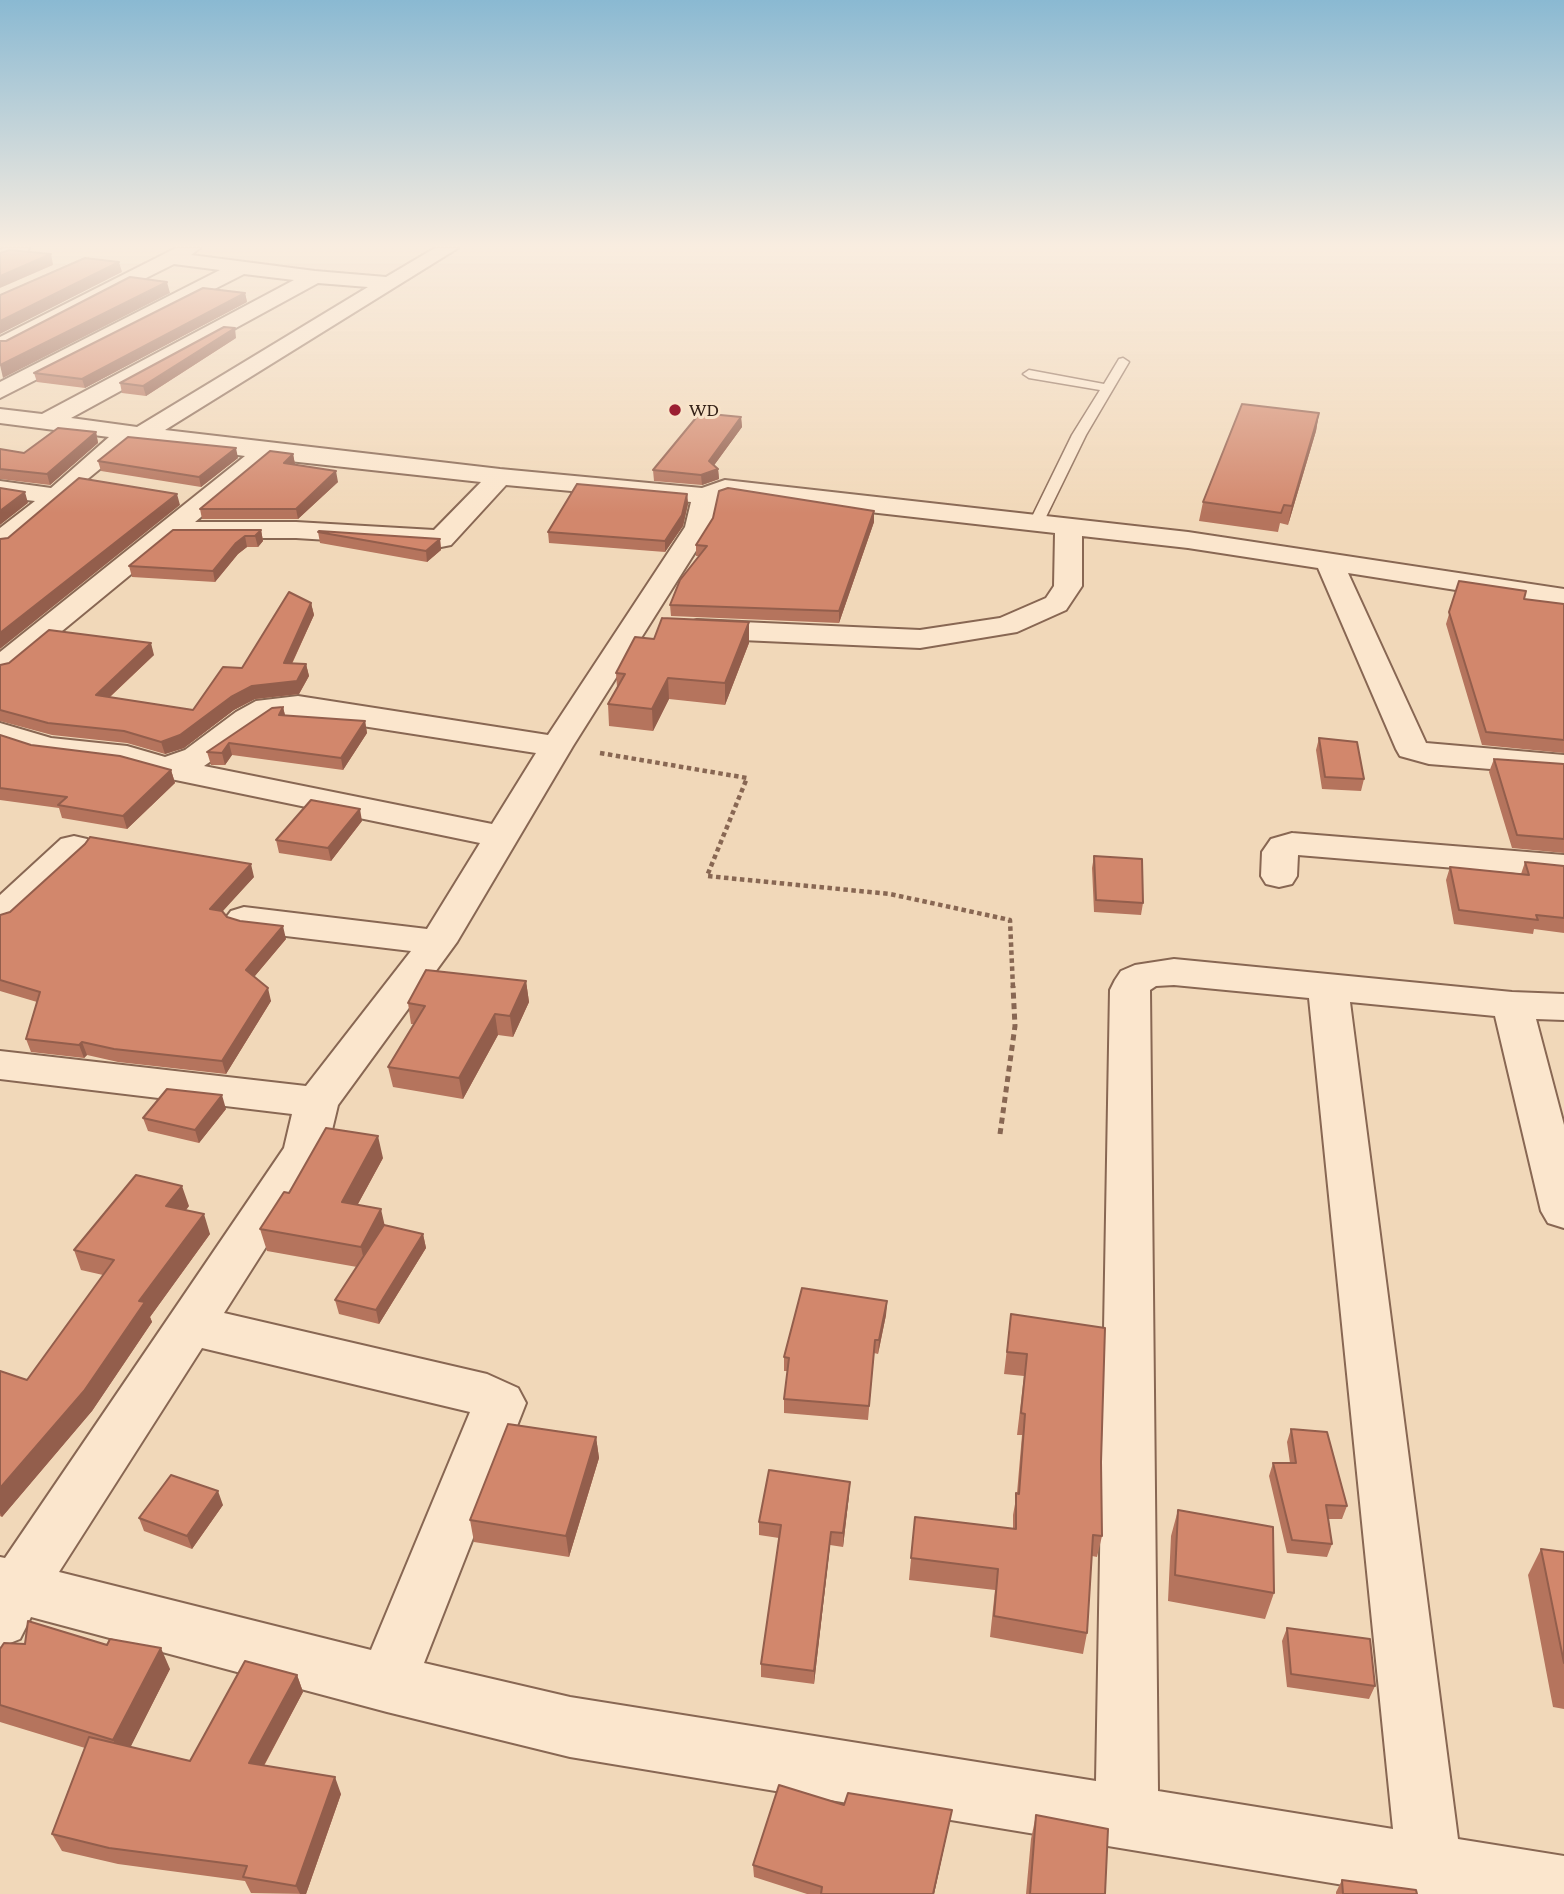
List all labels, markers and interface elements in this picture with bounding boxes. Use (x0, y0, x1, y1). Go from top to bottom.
place label: WD (689, 399, 719, 421)
marker: WD (667, 402, 683, 418)

